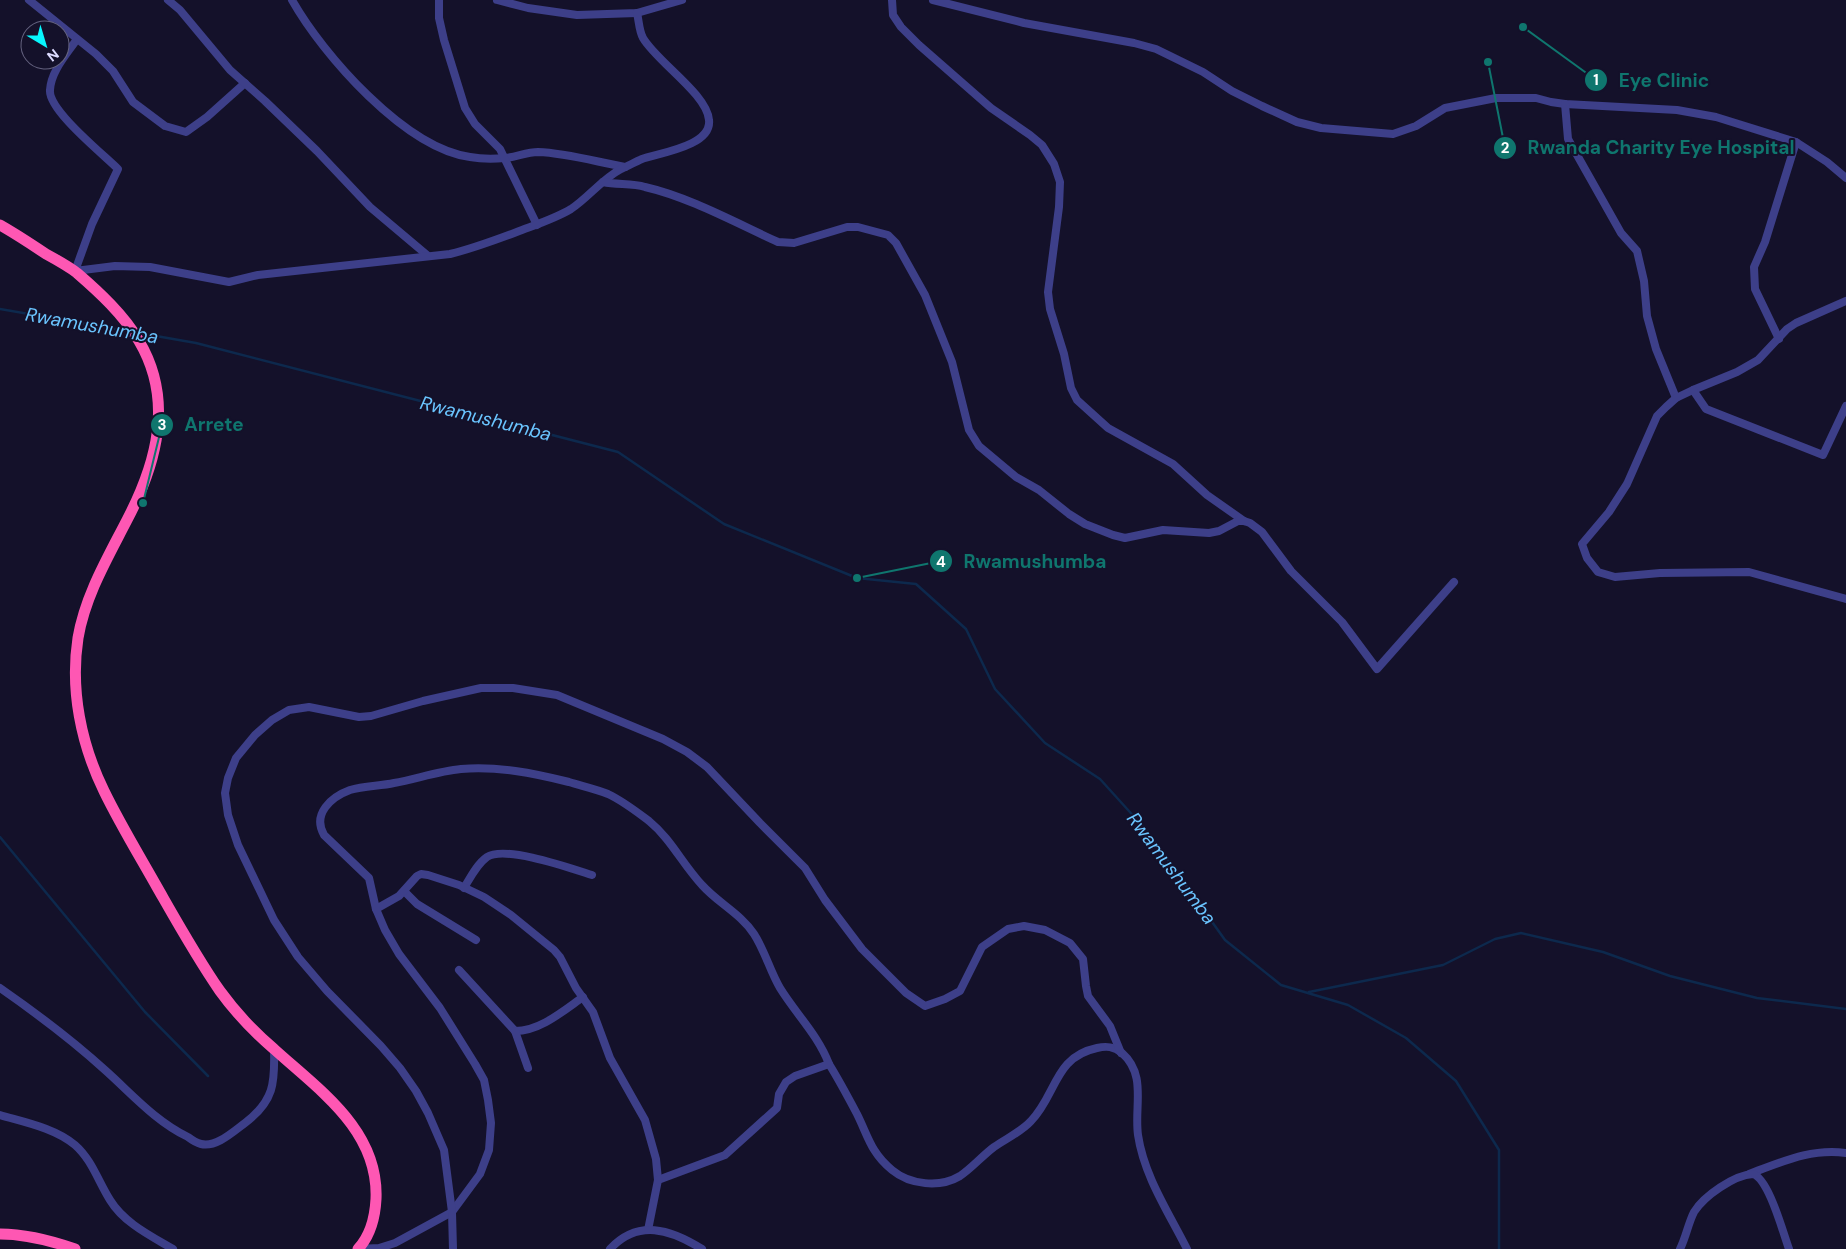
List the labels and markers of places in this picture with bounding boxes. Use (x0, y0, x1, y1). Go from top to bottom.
callout: Eye Clinic (1584, 63, 1719, 97)
callout: Rwanda Charity Eye Hospital (1493, 131, 1805, 165)
callout: Arrete (150, 408, 254, 442)
callout: Rwamushumba (929, 544, 1117, 578)

